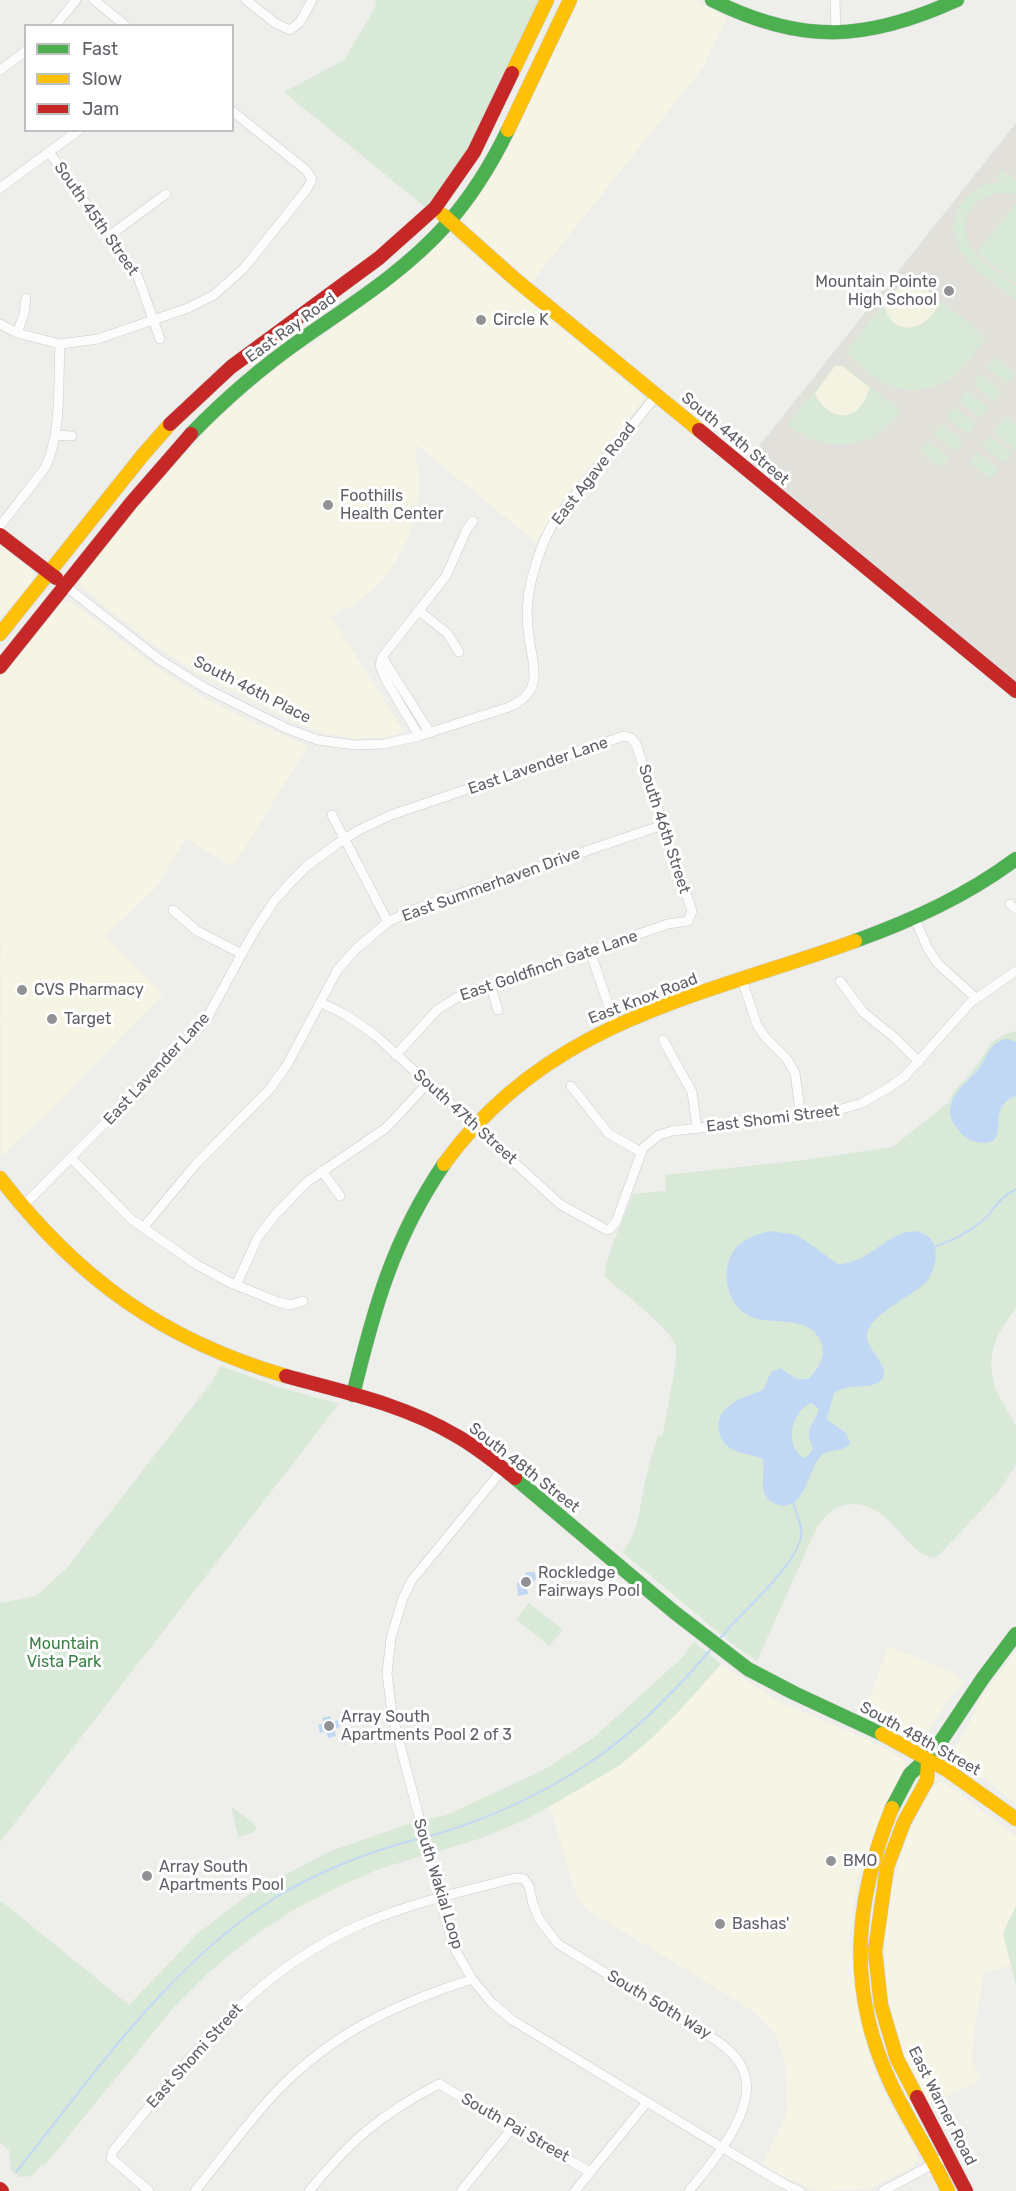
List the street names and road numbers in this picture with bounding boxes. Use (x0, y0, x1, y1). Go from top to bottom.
street label: South 45th Street (50, 158, 142, 280)
street label: East Ray Road (242, 289, 340, 367)
street label: South 44th Street (677, 388, 793, 490)
street label: East Agave Road (548, 419, 640, 529)
street label: South 46th Place (190, 652, 314, 728)
street label: East Lavender Lane (466, 733, 610, 799)
street label: South 46th Street (634, 762, 694, 896)
street label: East Summerhaven Drive (399, 844, 583, 926)
street label: East Goldfinch Gate Lane (458, 927, 640, 1005)
street label: East Knox Road (586, 969, 700, 1029)
street label: East Lavender Lane (100, 1009, 214, 1129)
street label: South 47th Street (409, 1065, 521, 1169)
street label: East Shomi Street (705, 1101, 841, 1137)
street label: South 48th Street (465, 1419, 583, 1517)
street label: South 48th Street (856, 1698, 984, 1780)
street label: South Wakial Loop (409, 1816, 467, 1952)
street label: South 50th Way (603, 1966, 715, 2044)
street label: East Shomi Street (143, 2000, 247, 2112)
street label: East Warner Road (904, 2043, 980, 2169)
street label: South Pai Street (458, 2089, 572, 2167)

